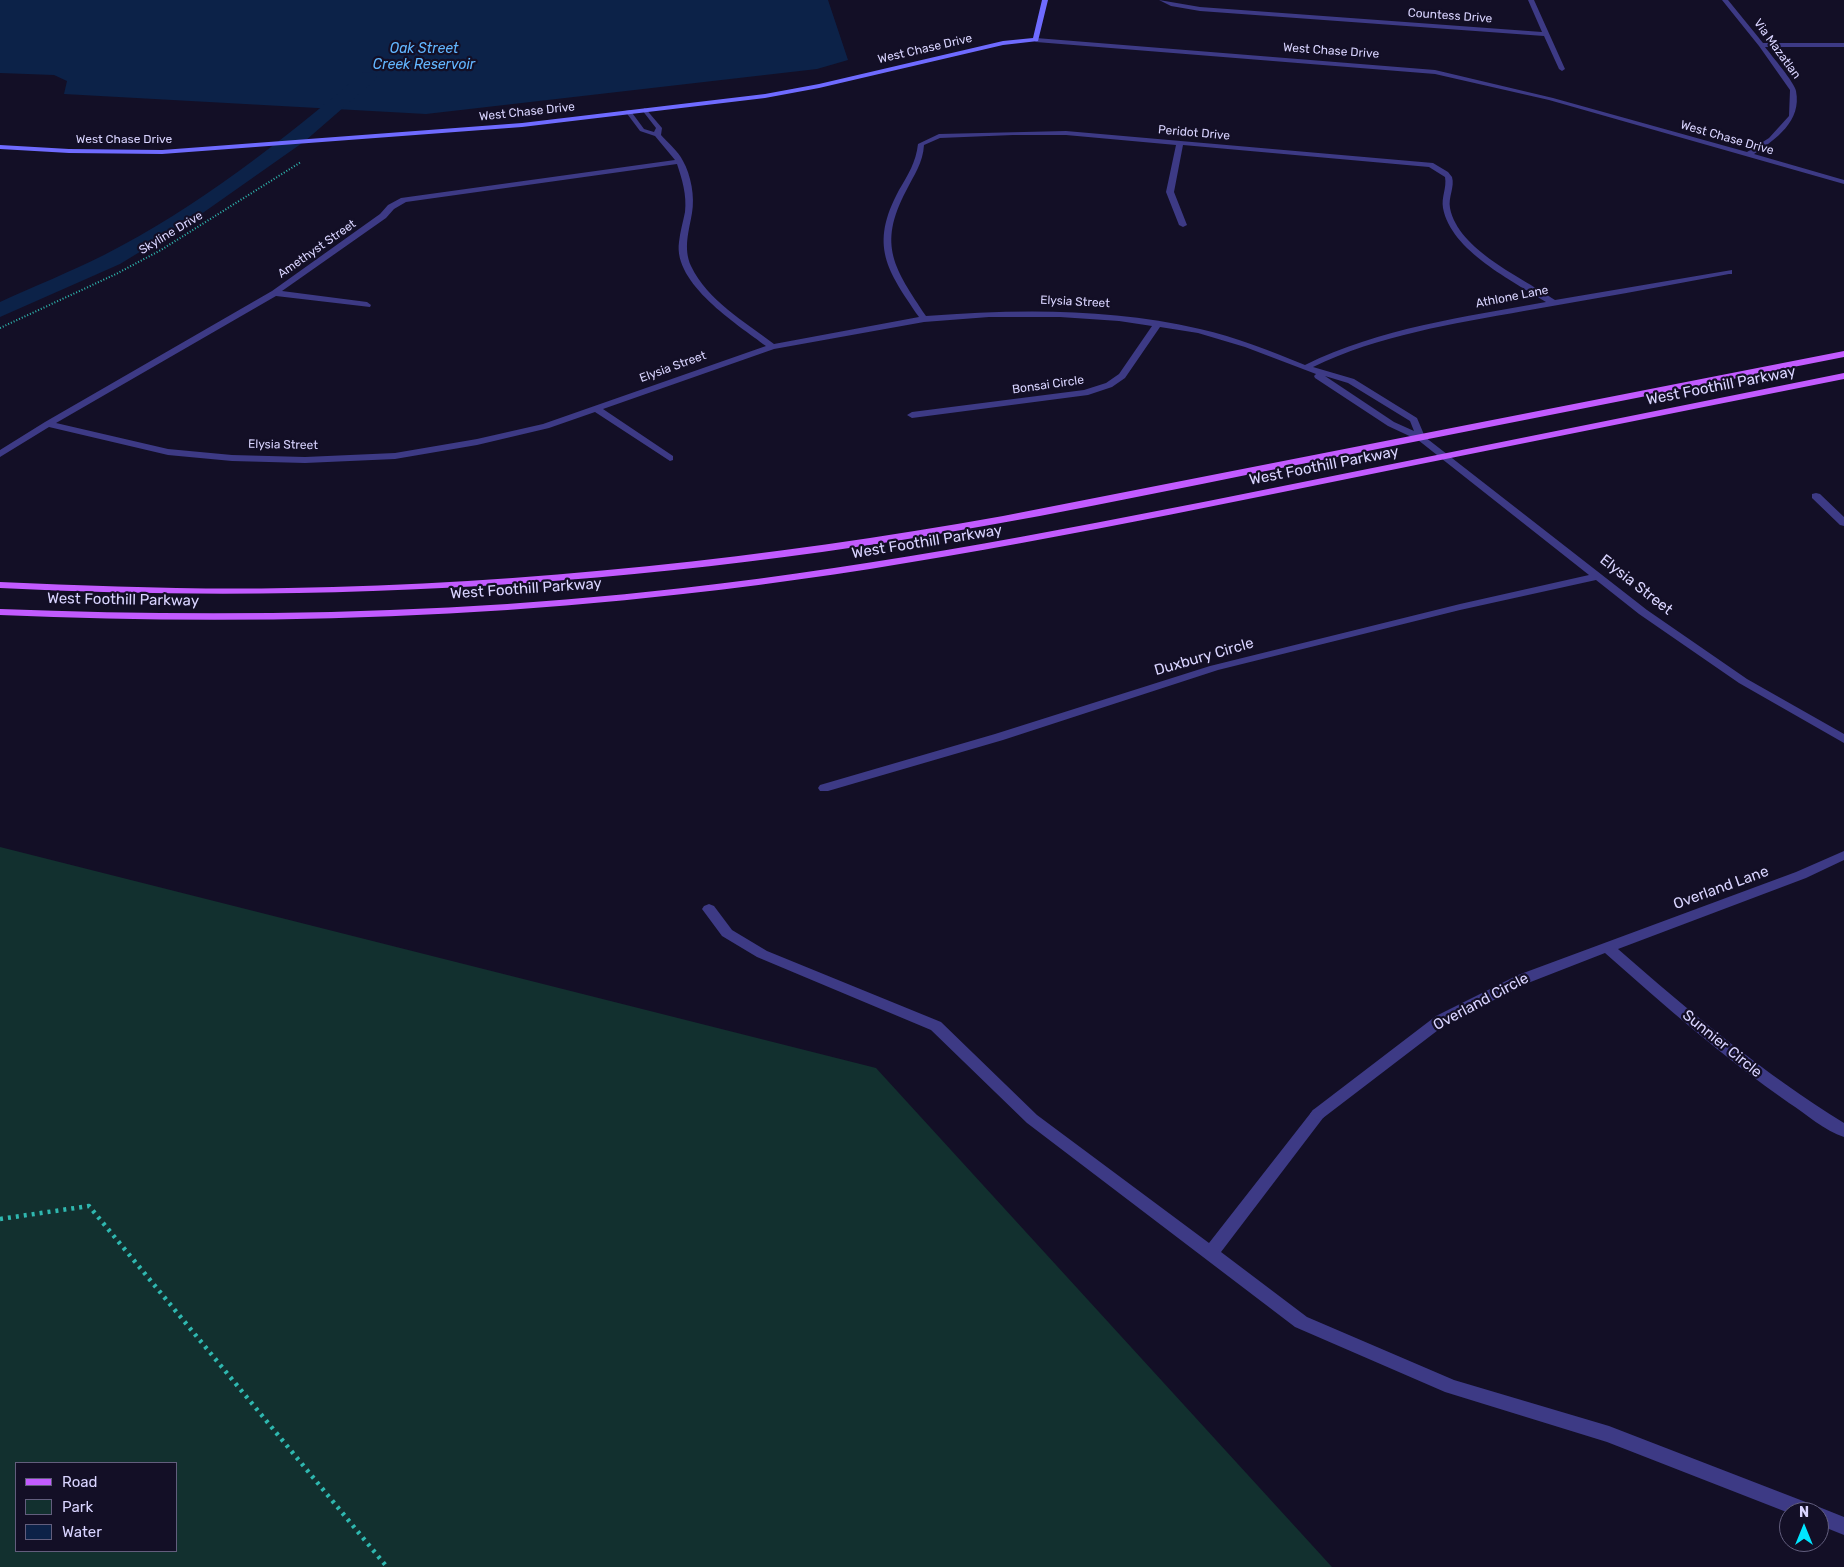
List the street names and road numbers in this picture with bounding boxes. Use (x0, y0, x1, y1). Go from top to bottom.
street label: Countess Drive (1407, 6, 1493, 26)
street label: Via Mazatlan (1750, 16, 1804, 82)
street label: West Chase Drive (876, 31, 974, 67)
street label: West Chase Drive (1282, 40, 1380, 62)
street label: West Chase Drive (478, 100, 576, 124)
street label: West Chase Drive (1679, 118, 1775, 158)
street label: Peridot Drive (1157, 123, 1231, 143)
street label: West Chase Drive (76, 133, 172, 147)
street label: Skyline Drive (136, 208, 206, 258)
street label: Amethyst Street (275, 217, 359, 281)
street label: Athlone Lane (1474, 283, 1550, 311)
street label: Elysia Street (1040, 293, 1110, 311)
street label: Elysia Street (638, 348, 708, 386)
street label: West Foothill Parkway (1645, 363, 1797, 409)
street label: Bonsai Circle (1011, 373, 1085, 397)
street label: Elysia Street (248, 437, 318, 453)
street label: West Foothill Parkway (1248, 443, 1400, 489)
street label: West Foothill Parkway (851, 521, 1003, 563)
street label: Elysia Street (1596, 551, 1676, 619)
street label: West Foothill Parkway (450, 575, 602, 603)
street label: West Foothill Parkway (47, 590, 199, 610)
street label: Duxbury Circle (1152, 634, 1256, 680)
street label: Overland Lane (1671, 862, 1771, 914)
street label: Overland Circle (1430, 969, 1532, 1035)
street label: Sunnier Circle (1678, 1006, 1766, 1082)

